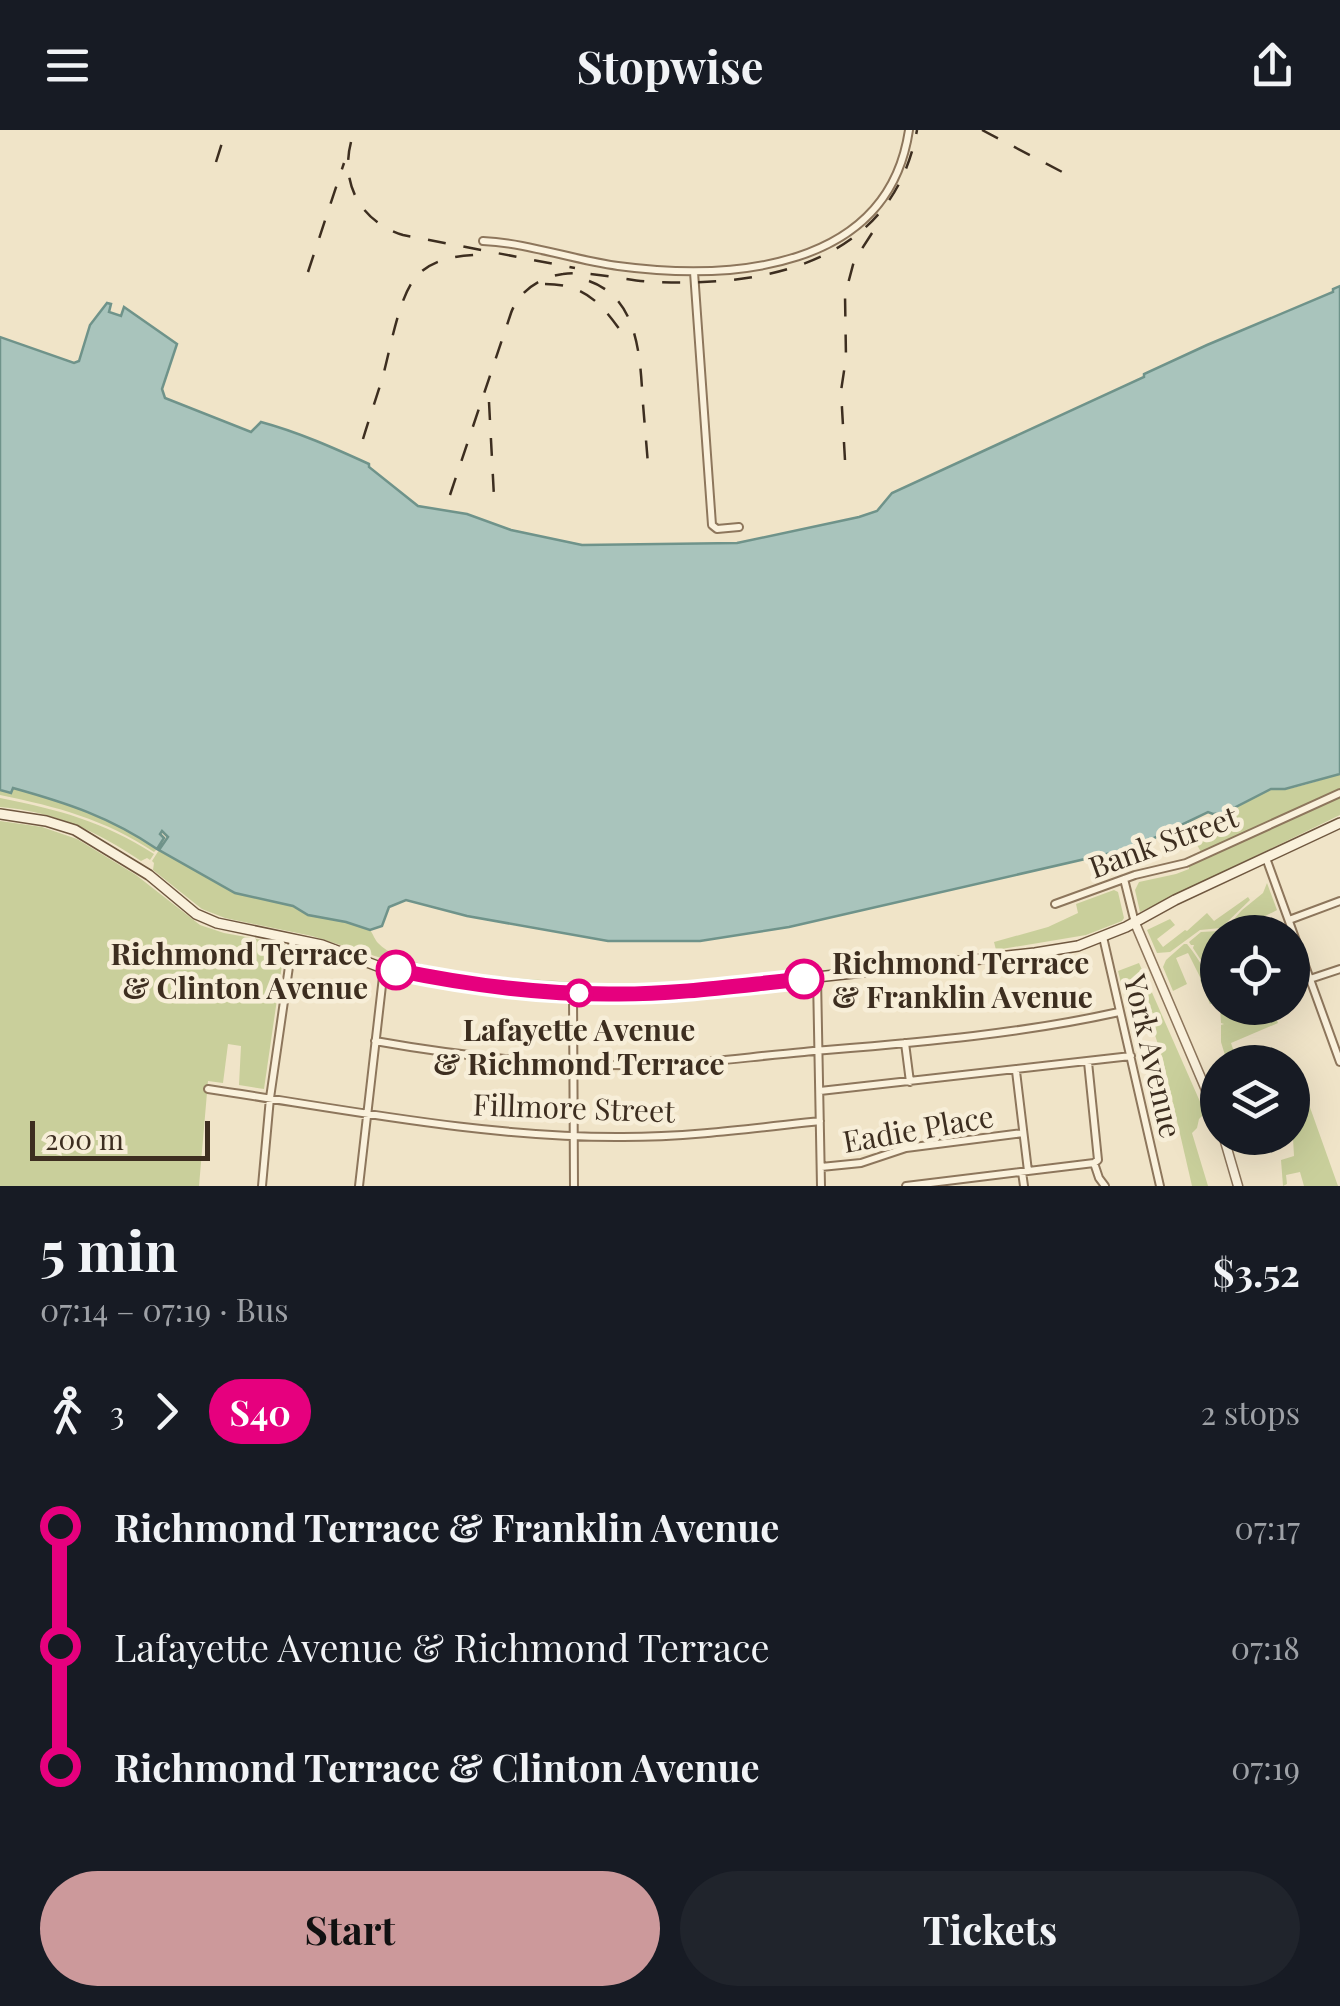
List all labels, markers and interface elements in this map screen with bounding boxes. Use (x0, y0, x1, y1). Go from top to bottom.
text: Stopwise (577, 35, 763, 95)
icon: menu (40, 38, 95, 93)
icon: share (1245, 38, 1300, 93)
street label: Bank Street (1083, 795, 1243, 886)
map controls (1200, 915, 1310, 1155)
button: locate (1200, 915, 1310, 1025)
place label: Richmond Terrace & Clinton Avenue (111, 933, 368, 1007)
place label: Richmond Terrace & Franklin Avenue (832, 942, 1093, 1016)
marker: Richmond Terrace & Clinton Avenue (377, 951, 415, 989)
marker: Richmond Terrace & Franklin Avenue (785, 960, 823, 998)
street label: York Avenue (1116, 969, 1192, 1142)
marker: Lafayette Avenue & Richmond Terrace (566, 980, 592, 1006)
place label: Lafayette Avenue & Richmond Terrace (433, 1009, 725, 1083)
button: layers (1200, 1045, 1310, 1155)
street label: Fillmore Street (472, 1083, 676, 1131)
street label: Eadie Place (839, 1095, 997, 1161)
scale bar (30, 1116, 210, 1160)
text: 200 m (45, 1120, 124, 1157)
text: 5 min (40, 1212, 178, 1286)
text: $3.52 (1213, 1246, 1300, 1297)
text: 07:14 – 07:19 · Bus (40, 1287, 289, 1330)
icon: walk (40, 1384, 95, 1439)
icon: forward (139, 1384, 194, 1439)
text: S40 (229, 1388, 291, 1435)
text: 3 (110, 1390, 124, 1433)
text: 2 stops (1201, 1390, 1300, 1433)
text: Richmond Terrace & Franklin Avenue (114, 1501, 779, 1552)
text: 07:17 (1234, 1505, 1300, 1548)
text: Lafayette Avenue & Richmond Terrace (114, 1621, 770, 1672)
text: 07:18 (1231, 1625, 1300, 1668)
text: Richmond Terrace & Clinton Avenue (114, 1741, 760, 1792)
text: 07:19 (1231, 1745, 1300, 1788)
button: Start (40, 1871, 660, 1986)
button: Tickets (680, 1871, 1300, 1986)

